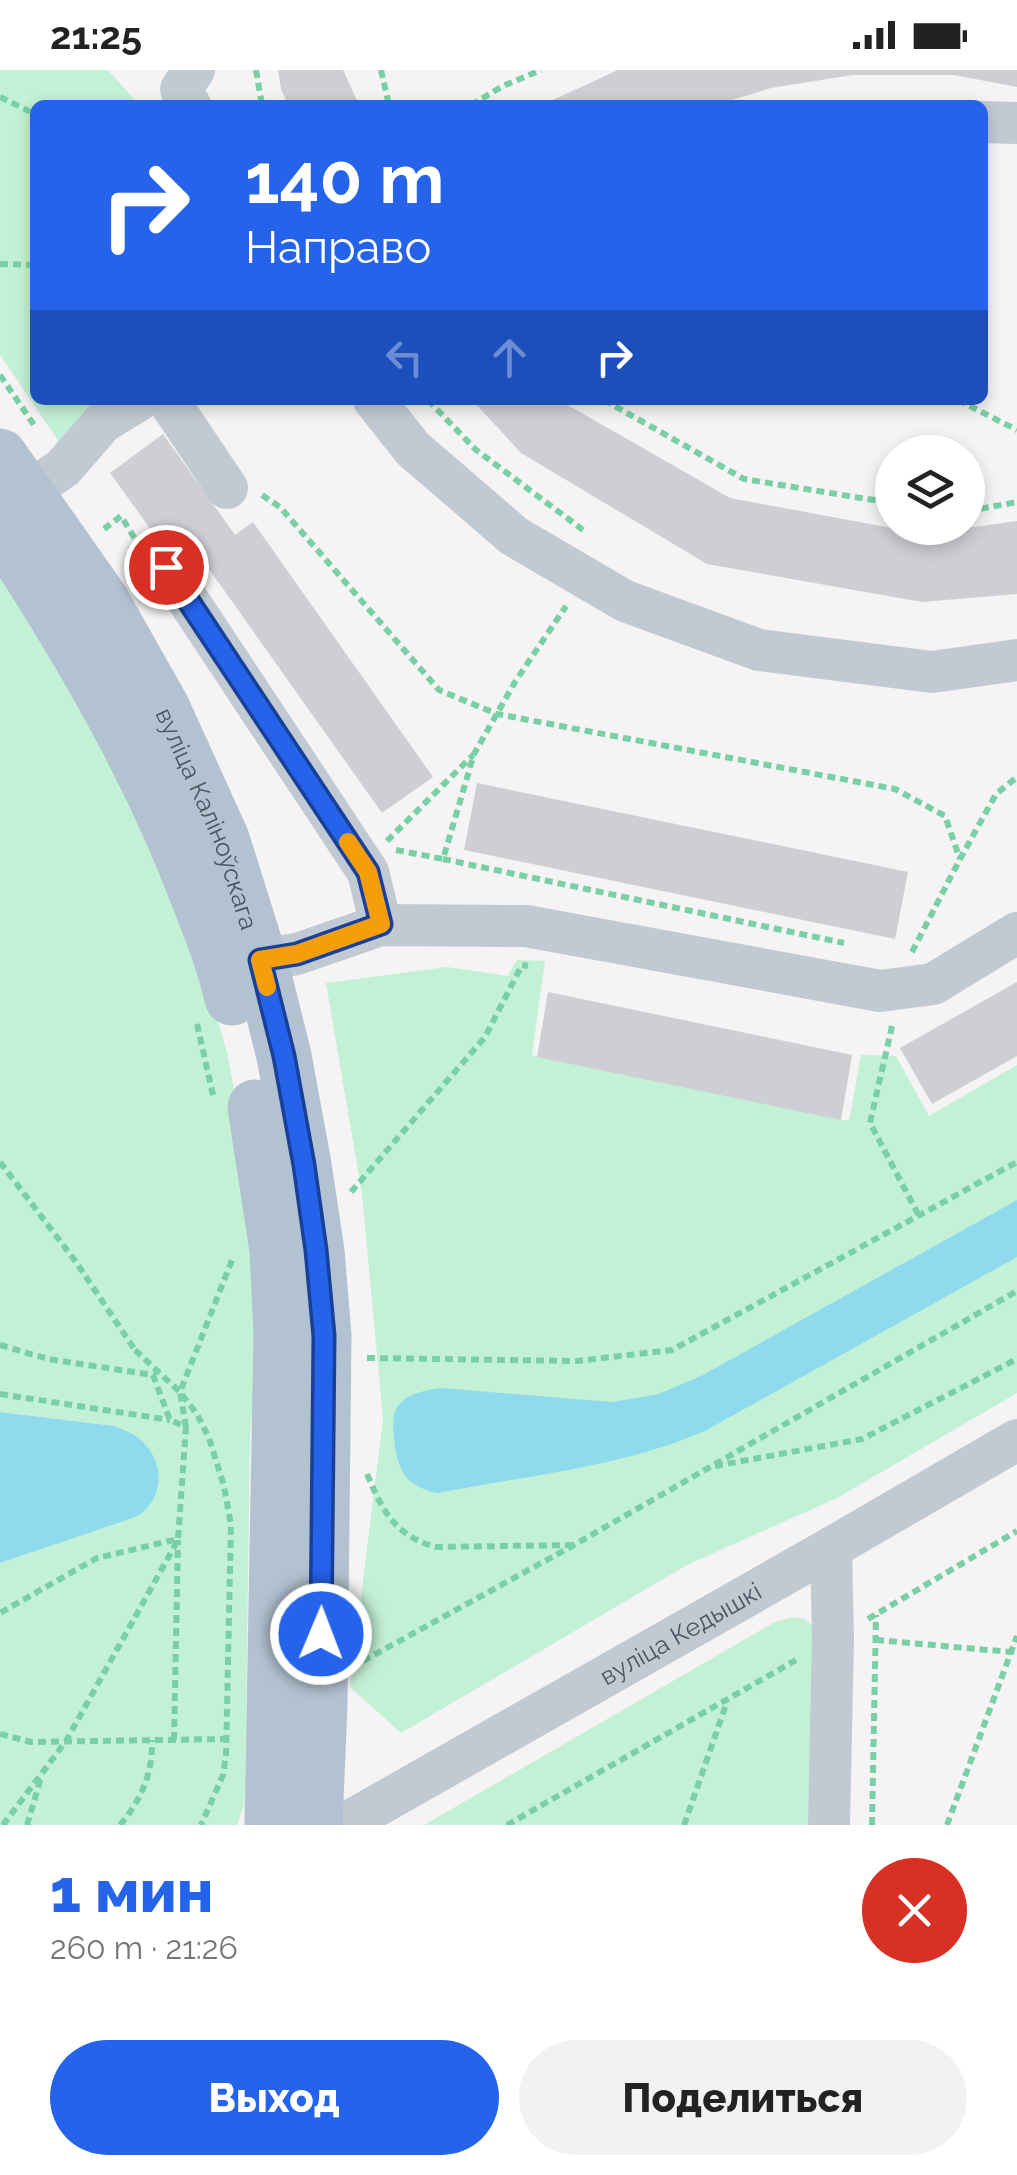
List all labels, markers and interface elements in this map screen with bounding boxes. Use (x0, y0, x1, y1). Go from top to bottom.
text: 21:25 (50, 13, 142, 58)
text: 140 m (245, 137, 445, 219)
icon: right (80, 140, 210, 270)
text: Направо (245, 221, 431, 274)
icon: left (377, 330, 432, 385)
icon: ahead (482, 330, 537, 385)
icon: right (587, 330, 642, 385)
map controls (875, 435, 985, 545)
button: layers (875, 435, 985, 545)
pin (124, 525, 209, 610)
icon: arrive (139, 540, 194, 595)
street label: вуліца Каліноўскага (150, 703, 265, 933)
street label: вуліца Кедышкі (594, 1576, 766, 1691)
position arrow (269, 1582, 373, 1686)
text: 1 мин (50, 1856, 213, 1926)
button: close (862, 1858, 967, 1963)
text: 260 m · 21:26 (50, 1929, 238, 1966)
button: Выход (50, 2040, 499, 2155)
button: Поделиться (519, 2040, 967, 2155)

